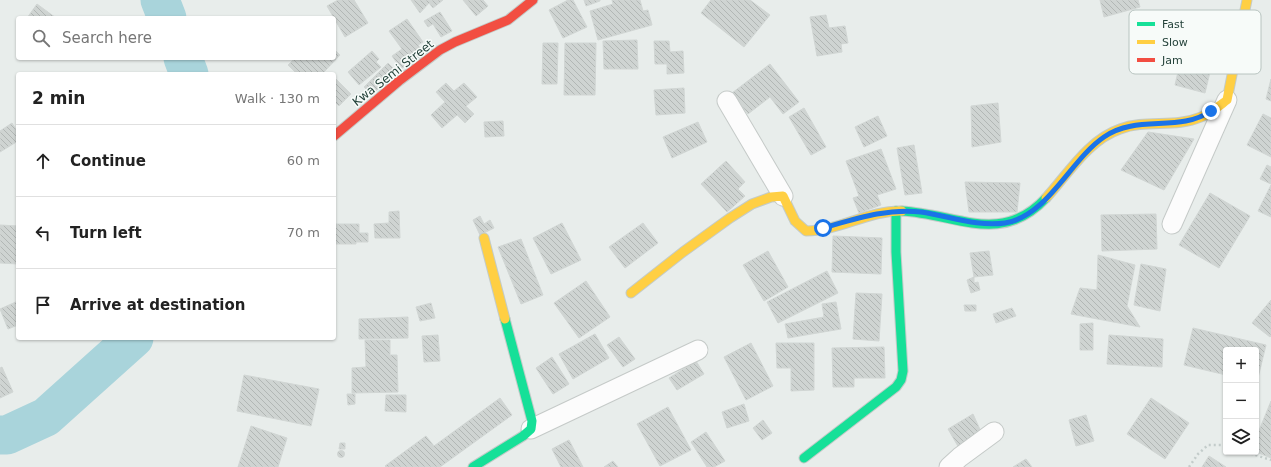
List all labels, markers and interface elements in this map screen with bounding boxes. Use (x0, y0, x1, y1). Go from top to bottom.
legend (1129, 10, 1261, 74)
search box (16, 16, 336, 60)
text: Fast (1162, 18, 1185, 31)
icon: search (30, 27, 52, 49)
text: Search here (62, 29, 152, 47)
text: Slow (1162, 36, 1188, 49)
street label: Kwa Semi Street (350, 37, 437, 109)
text: Jam (1161, 54, 1183, 67)
text: 2 min (32, 88, 85, 108)
text: Walk · 130 m (235, 91, 320, 106)
route end (1202, 102, 1220, 120)
icon: ahead (32, 150, 54, 172)
text: Continue (70, 152, 146, 170)
text: 60 m (287, 153, 320, 168)
route start (814, 219, 832, 237)
icon: left (32, 222, 54, 244)
text: Turn left (70, 224, 142, 242)
text: 70 m (287, 225, 320, 240)
icon: arrive (32, 294, 54, 316)
text: Arrive at destination (70, 296, 245, 314)
map controls (1223, 347, 1259, 455)
button: + (1223, 347, 1259, 383)
button: − (1223, 383, 1259, 419)
button: layers (1223, 419, 1259, 455)

